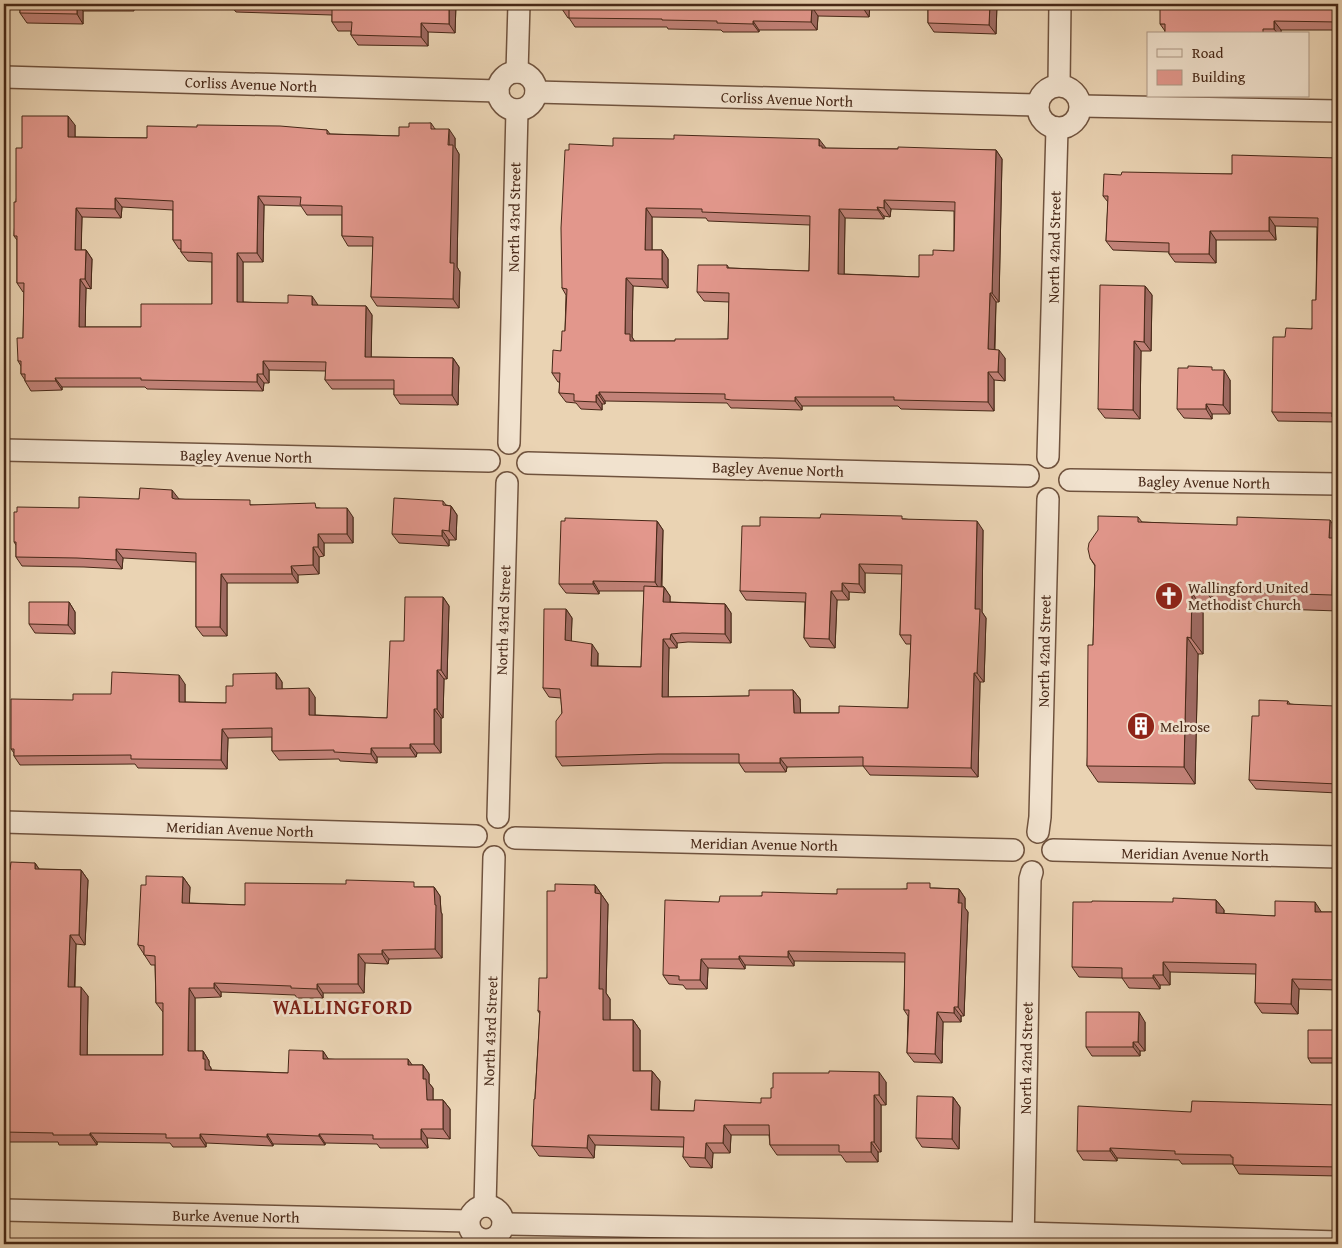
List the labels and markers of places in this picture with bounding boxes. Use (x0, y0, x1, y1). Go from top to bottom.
place label: Wallingford United Methodist Church (1188, 577, 1308, 615)
church icon: Wallingford United Methodist Church (1154, 581, 1184, 611)
building icon: Melrose (1126, 711, 1156, 741)
place label: Melrose (1160, 716, 1210, 737)

